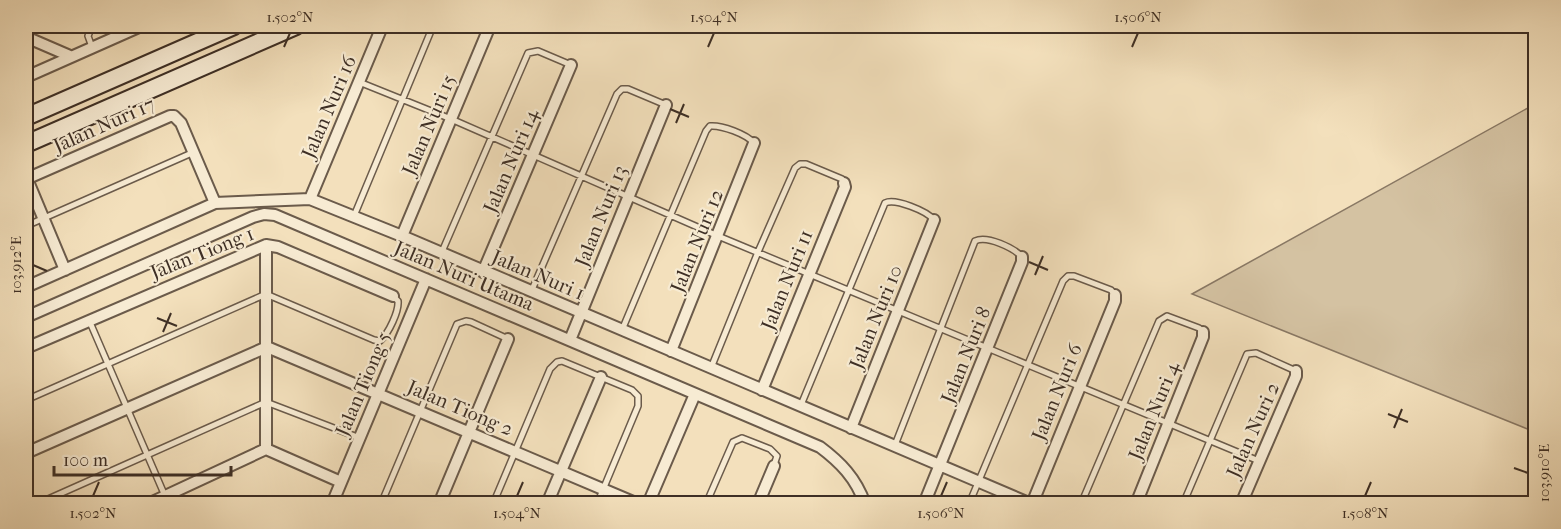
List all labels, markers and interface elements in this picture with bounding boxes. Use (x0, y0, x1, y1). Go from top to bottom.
text: 1.502°N (267, 8, 314, 26)
text: 1.504°N (690, 8, 739, 26)
text: 1.506°N (1114, 8, 1162, 26)
street label: Jalan Nuri 16 (296, 52, 361, 164)
street label: Jalan Nuri 15 (397, 71, 461, 181)
street label: Jalan Nuri 17 (48, 92, 159, 158)
street label: Jalan Nuri 14 (478, 104, 544, 218)
street label: Jalan Nuri 13 (570, 162, 632, 272)
street label: Jalan Nuri 12 (665, 186, 728, 298)
street label: Jalan Tiong 1 (145, 222, 257, 285)
street label: Jalan Nuri 11 (756, 226, 818, 335)
street label: Jalan Nuri Utama (389, 235, 538, 316)
text: 103.912°E (7, 236, 25, 294)
street label: Jalan Nuri 1 (486, 244, 588, 305)
street label: Jalan Nuri 10 (844, 262, 907, 374)
street label: Jalan Nuri 8 (936, 303, 996, 408)
street label: Jalan Tiong 5 (330, 328, 395, 441)
street label: Jalan Nuri 6 (1026, 340, 1087, 446)
street label: Jalan Nuri 4 (1123, 358, 1185, 465)
street label: Jalan Tiong 2 (402, 375, 516, 441)
street label: Jalan Nuri 2 (1221, 379, 1284, 483)
scale bar (54, 439, 231, 477)
text: 103.910°E (1535, 444, 1553, 502)
text: 100 m (63, 450, 108, 471)
text: 1.502°N (70, 504, 117, 522)
text: 1.504°N (493, 504, 542, 522)
text: 1.506°N (917, 504, 965, 522)
text: 1.508°N (1342, 504, 1389, 522)

